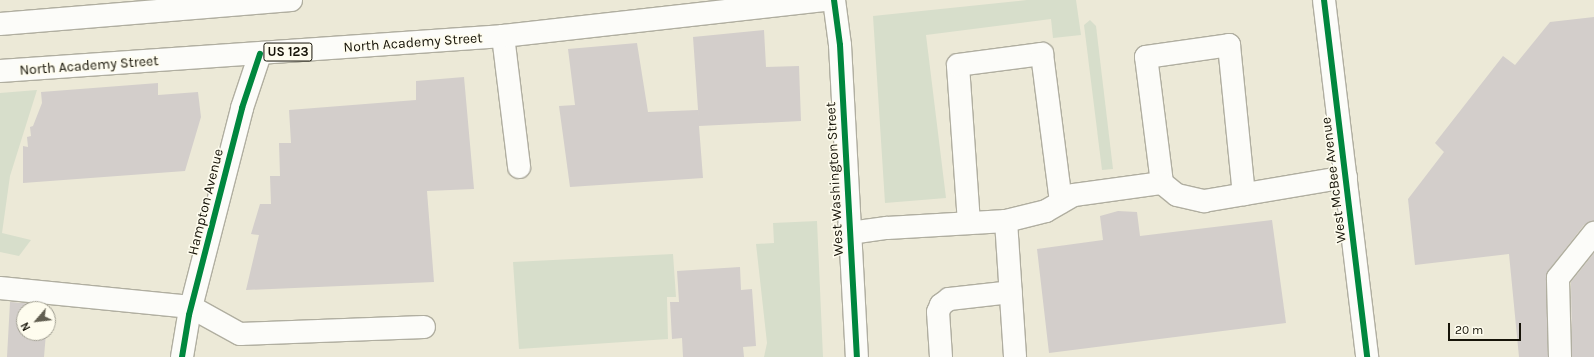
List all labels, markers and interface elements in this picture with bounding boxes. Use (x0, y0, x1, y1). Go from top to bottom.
street label: North Academy Street (343, 30, 483, 56)
road number: US 123 (263, 41, 313, 63)
street label: North Academy Street (19, 53, 159, 79)
street label: West Washington Street (823, 101, 847, 257)
street label: West McBee Avenue (1318, 116, 1350, 244)
street label: Hampton Avenue (185, 147, 227, 257)
north arrow (16, 301, 56, 341)
scale bar (1450, 315, 1523, 341)
text: N (18, 320, 33, 333)
text: 20 m (1455, 323, 1483, 337)

